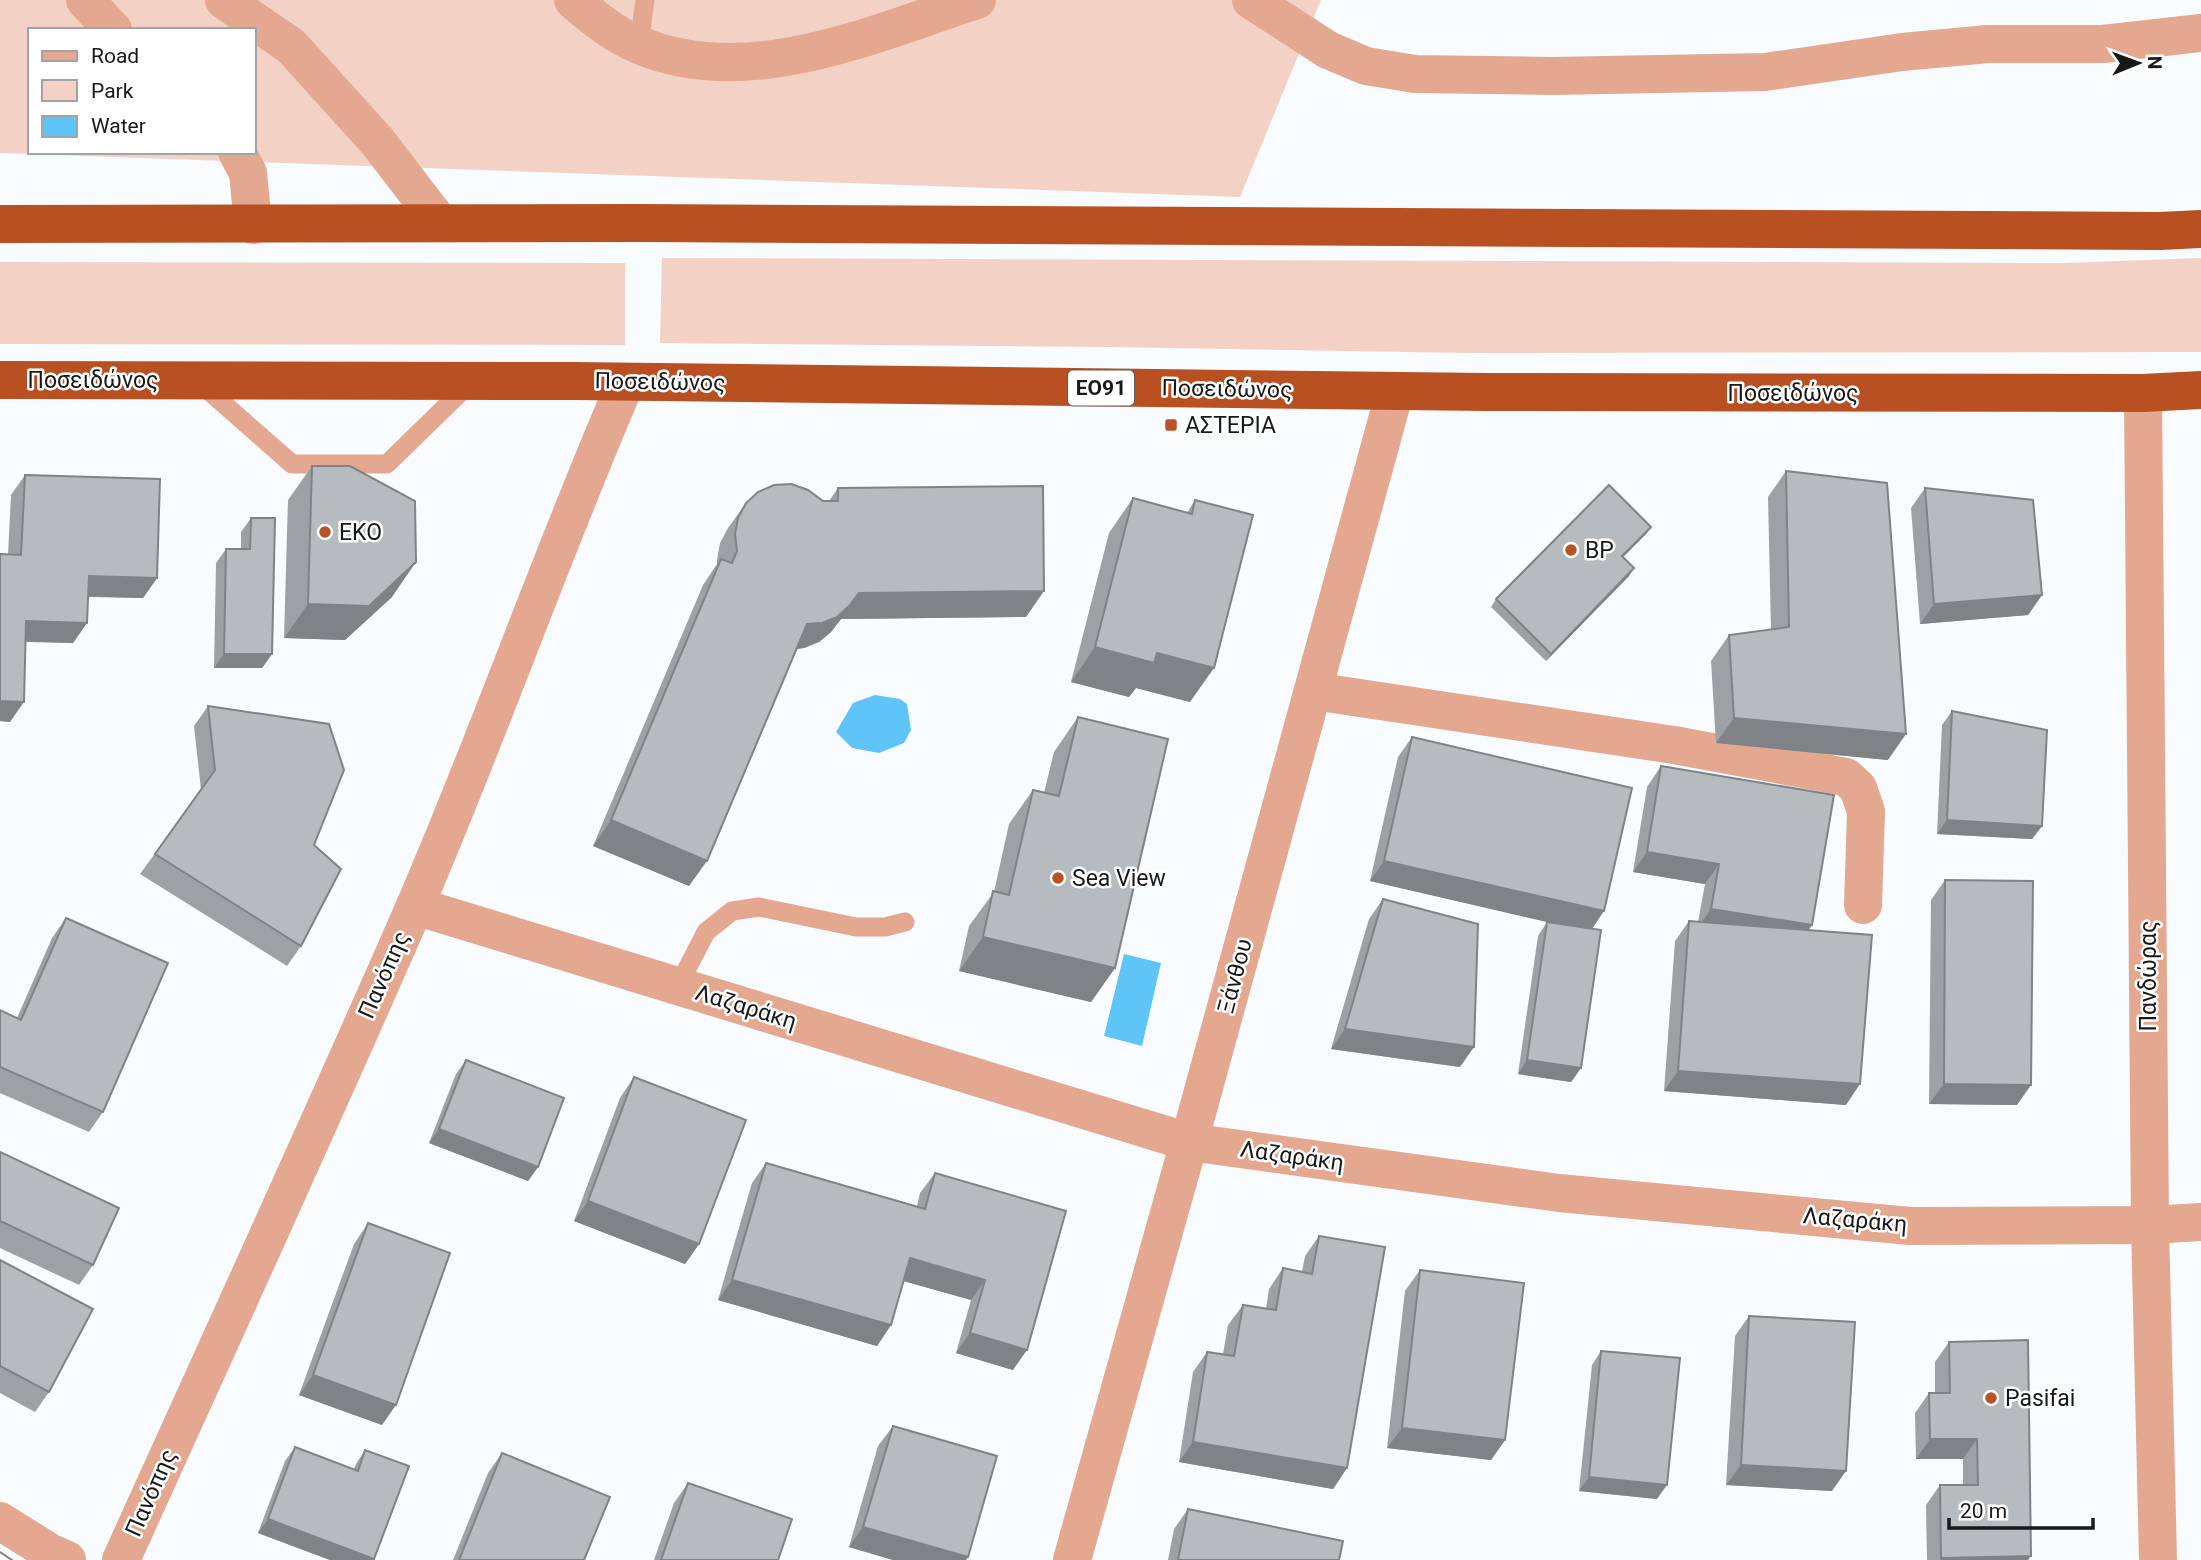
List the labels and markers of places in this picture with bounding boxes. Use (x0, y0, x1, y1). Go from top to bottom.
place label: ΑΣΤΕΡΙΑ (1185, 412, 1276, 439)
marker: ΑΣΤΕΡΙΑ (1163, 417, 1179, 433)
place label: EKO (339, 519, 382, 546)
marker: EKO (317, 524, 333, 540)
place label: BP (1585, 537, 1614, 564)
marker: BP (1563, 542, 1579, 558)
place label: Sea View (1072, 865, 1166, 892)
marker: Sea View (1050, 870, 1066, 886)
place label: Pasifai (2005, 1385, 2075, 1412)
marker: Pasifai (1983, 1390, 1999, 1406)

